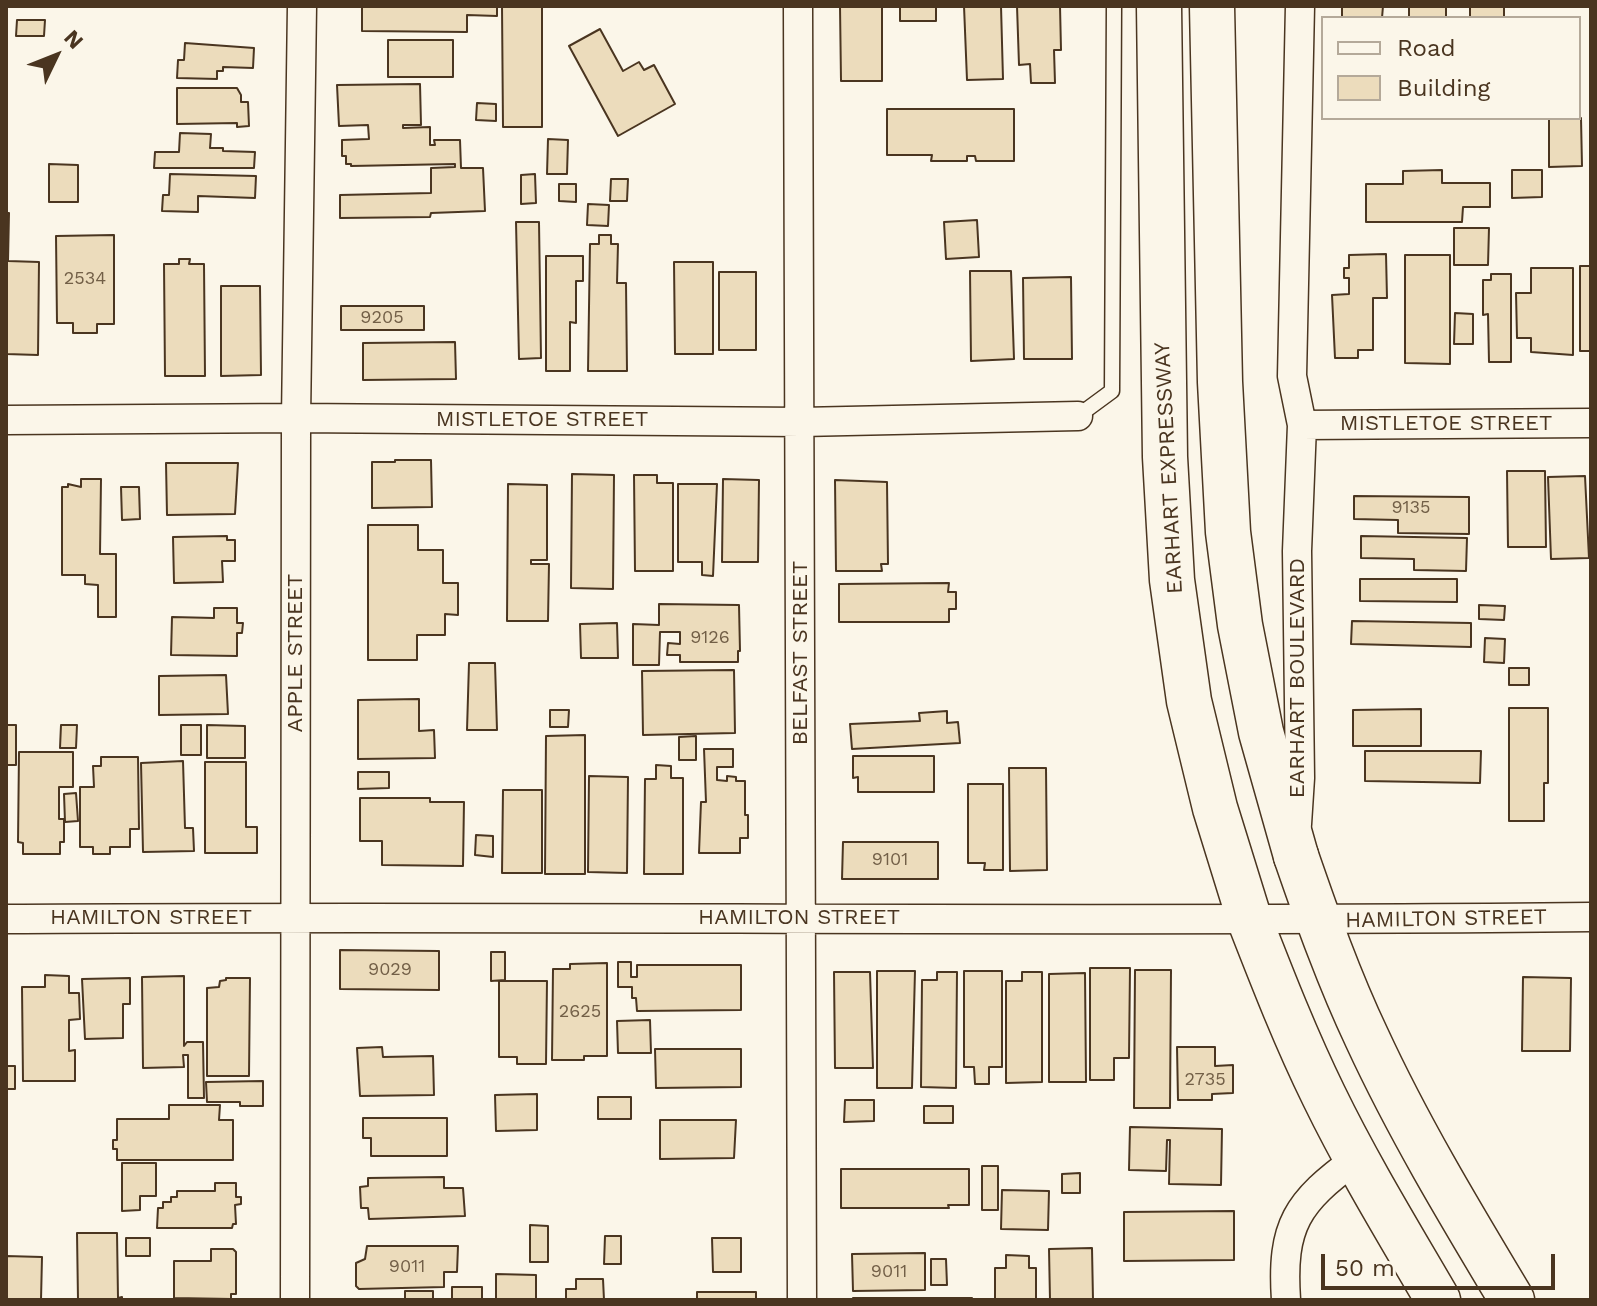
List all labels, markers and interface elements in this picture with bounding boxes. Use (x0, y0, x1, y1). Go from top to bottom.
north arrow (16, 16, 96, 96)
legend (1321, 16, 1581, 120)
text: N (59, 25, 89, 54)
text: Road (1397, 34, 1456, 62)
text: Building (1397, 74, 1490, 102)
house number: 2534 (64, 268, 106, 290)
house number: 9205 (360, 307, 404, 329)
street label: EARHART EXPRESSWAY (1149, 341, 1189, 595)
street label: MISTLETOE STREET (436, 407, 648, 433)
street label: MISTLETOE STREET (1340, 411, 1552, 437)
house number: 9135 (1391, 497, 1431, 519)
street label: EARHART BOULEVARD (1285, 558, 1311, 798)
street label: BELFAST STREET (788, 561, 814, 745)
street label: APPLE STREET (283, 574, 309, 732)
house number: 9126 (690, 627, 730, 649)
house number: 9101 (872, 849, 908, 871)
street label: HAMILTON STREET (1345, 904, 1547, 934)
street label: HAMILTON STREET (50, 905, 252, 931)
street label: HAMILTON STREET (698, 905, 900, 931)
house number: 9029 (368, 959, 412, 981)
house number: 2625 (559, 1001, 601, 1023)
house number: 2735 (1184, 1069, 1226, 1091)
scale bar (1325, 1238, 1559, 1288)
text: 50 m (1335, 1254, 1395, 1282)
house number: 9011 (389, 1256, 425, 1278)
house number: 9011 (871, 1261, 907, 1283)

